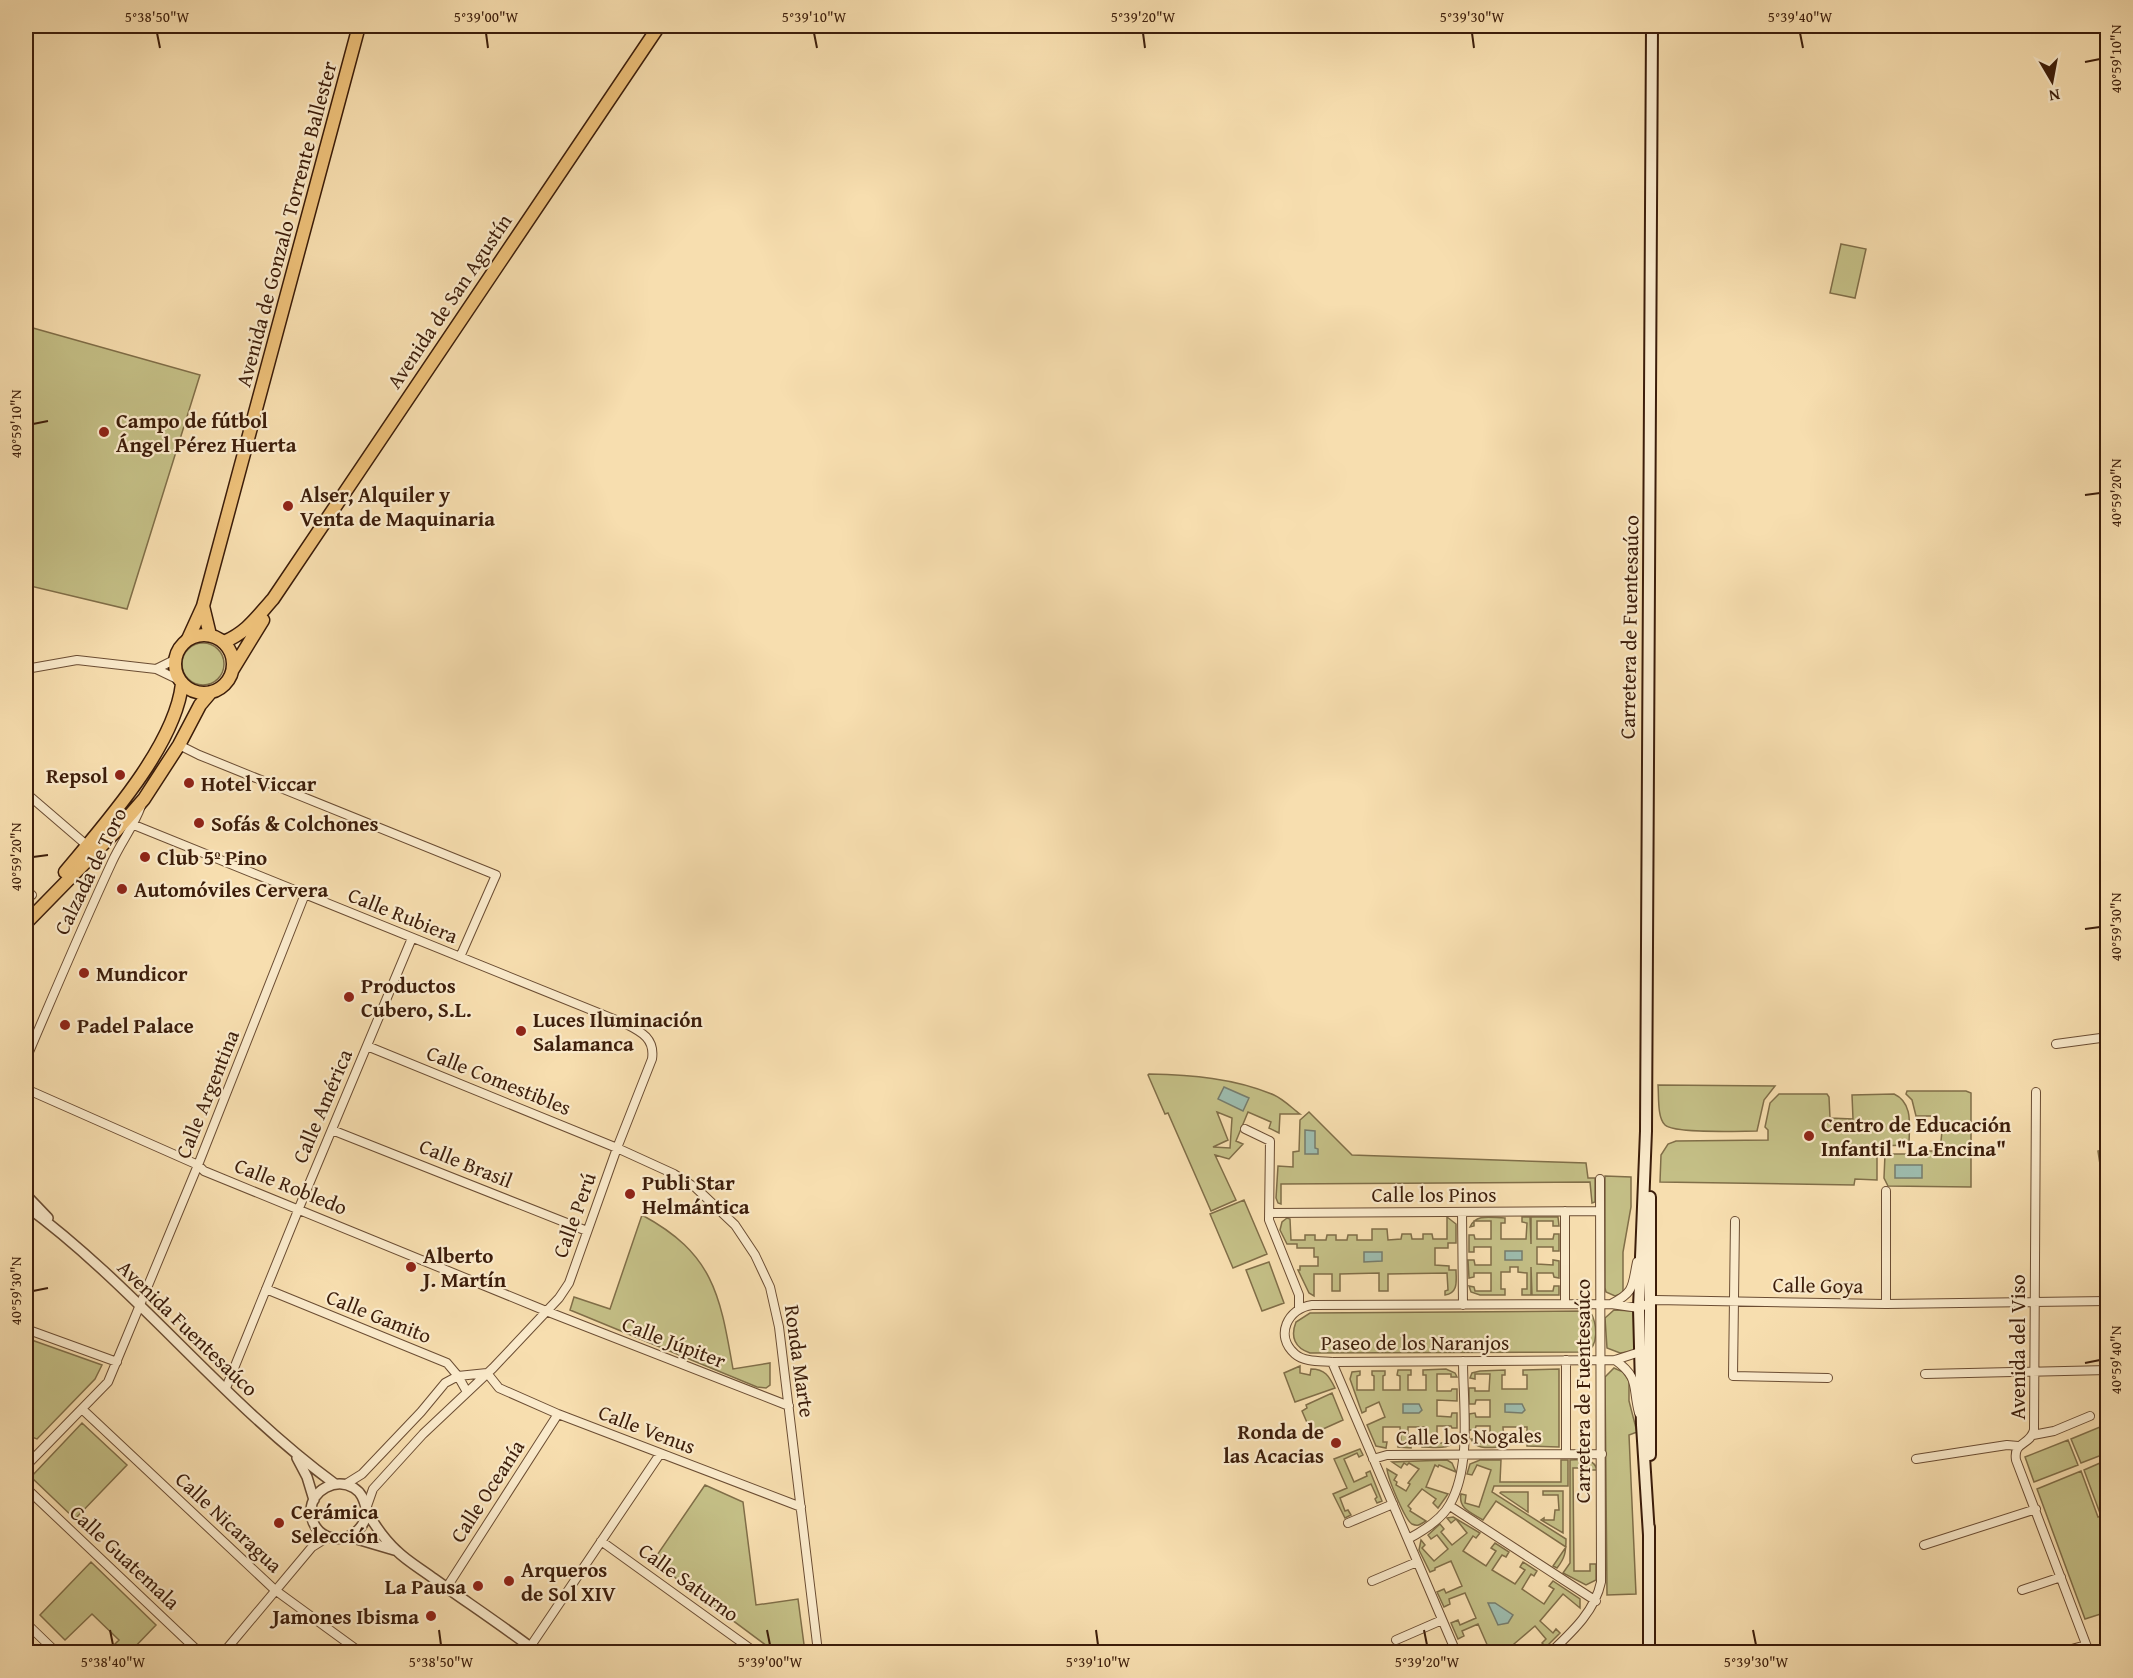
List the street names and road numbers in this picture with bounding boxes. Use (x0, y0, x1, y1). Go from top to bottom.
street label: Avenida de Gonzalo Torrente Ballester (228, 57, 345, 390)
street label: Avenida de San Agustín (379, 207, 519, 395)
street label: Carretera de Fuentesaúco (1612, 515, 1646, 739)
street label: Calzada de Toro (46, 802, 134, 940)
street label: Calle Rubiera (343, 879, 463, 951)
street label: Calle Argentina (167, 1025, 247, 1163)
street label: Calle Comestibles (422, 1037, 576, 1123)
street label: Calle América (284, 1044, 360, 1168)
street label: Calle Brasil (415, 1130, 517, 1196)
street label: Calle Robledo (230, 1149, 352, 1223)
street label: Calle Perú (544, 1167, 604, 1262)
street label: Calle los Pinos (1371, 1179, 1497, 1210)
street label: Avenida Fuentesaúco (111, 1253, 265, 1403)
street label: Calle Goya (1772, 1269, 1864, 1301)
street label: Avenida del Viso (2002, 1274, 2033, 1420)
street label: Carretera de Fuentesaúco (1567, 1279, 1598, 1503)
street label: Calle Gamito (322, 1281, 436, 1351)
street label: Ronda Marte (777, 1303, 823, 1419)
street label: Calle Júpiter (618, 1308, 731, 1376)
street label: Paseo de los Naranjos (1321, 1327, 1509, 1358)
street label: Calle Venus (594, 1396, 700, 1462)
street label: Calle los Nogales (1396, 1419, 1542, 1453)
street label: Calle Oceanía (442, 1433, 532, 1549)
street label: Calle Nicaragua (168, 1464, 290, 1580)
street label: Calle Guatemala (63, 1497, 187, 1617)
street label: Calle Saturno (632, 1535, 746, 1629)

